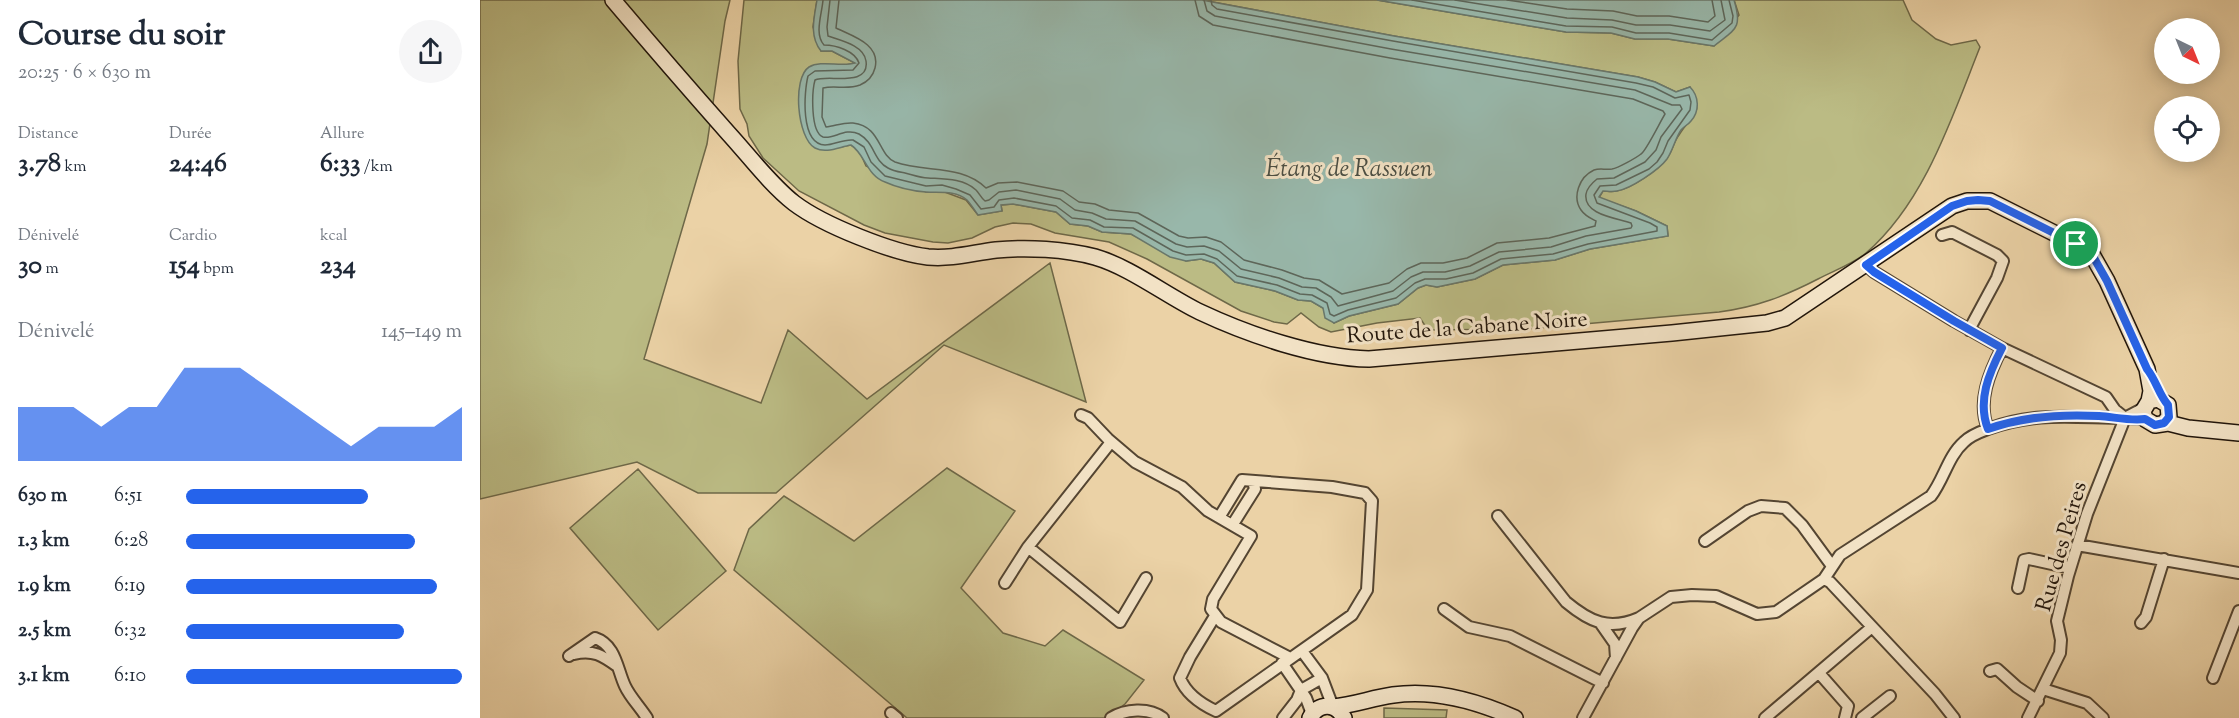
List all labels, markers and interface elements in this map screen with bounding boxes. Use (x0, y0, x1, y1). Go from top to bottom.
text: Course du soir (18, 12, 225, 60)
north arrow (2154, 18, 2220, 84)
map controls (2154, 18, 2220, 162)
button: share (399, 20, 462, 83)
text: 20:25 · 6 × 630 m (18, 59, 151, 88)
button: locate (2154, 96, 2220, 162)
text: Distance (18, 123, 78, 146)
text: Durée (169, 123, 212, 146)
text: Allure (320, 123, 364, 146)
text: 3.78 (18, 146, 61, 183)
text: 24:46 (169, 146, 227, 183)
text: 6:33 (320, 146, 360, 183)
water label: Étang de Rassuen (1265, 152, 1433, 187)
text: km (61, 156, 86, 179)
text: /km (360, 156, 393, 179)
pin (2050, 218, 2101, 269)
text: Dénivelé (18, 225, 79, 248)
text: Cardio (169, 225, 217, 248)
text: kcal (320, 225, 348, 248)
icon: arrive (2059, 227, 2092, 260)
text: 30 (18, 248, 42, 285)
text: 154 (169, 248, 200, 285)
text: 234 (320, 248, 356, 285)
text: m (42, 258, 59, 281)
text: bpm (200, 258, 234, 281)
street label: Route de la Cabane Noire (1346, 305, 1589, 353)
text: Dénivelé (18, 318, 94, 347)
text: 145–149 m (381, 318, 462, 347)
street label: Rue des Peires (2029, 478, 2097, 615)
text: 630 m (18, 482, 67, 511)
text: 6:51 (114, 482, 143, 511)
text: 1.3 km (18, 527, 70, 556)
text: 6:28 (114, 527, 148, 556)
text: 1.9 km (18, 572, 71, 601)
text: 6:19 (114, 572, 145, 601)
text: 2.5 km (18, 617, 71, 646)
text: 6:32 (114, 617, 146, 646)
text: 3.1 km (18, 662, 70, 691)
text: 6:10 (114, 662, 146, 691)

